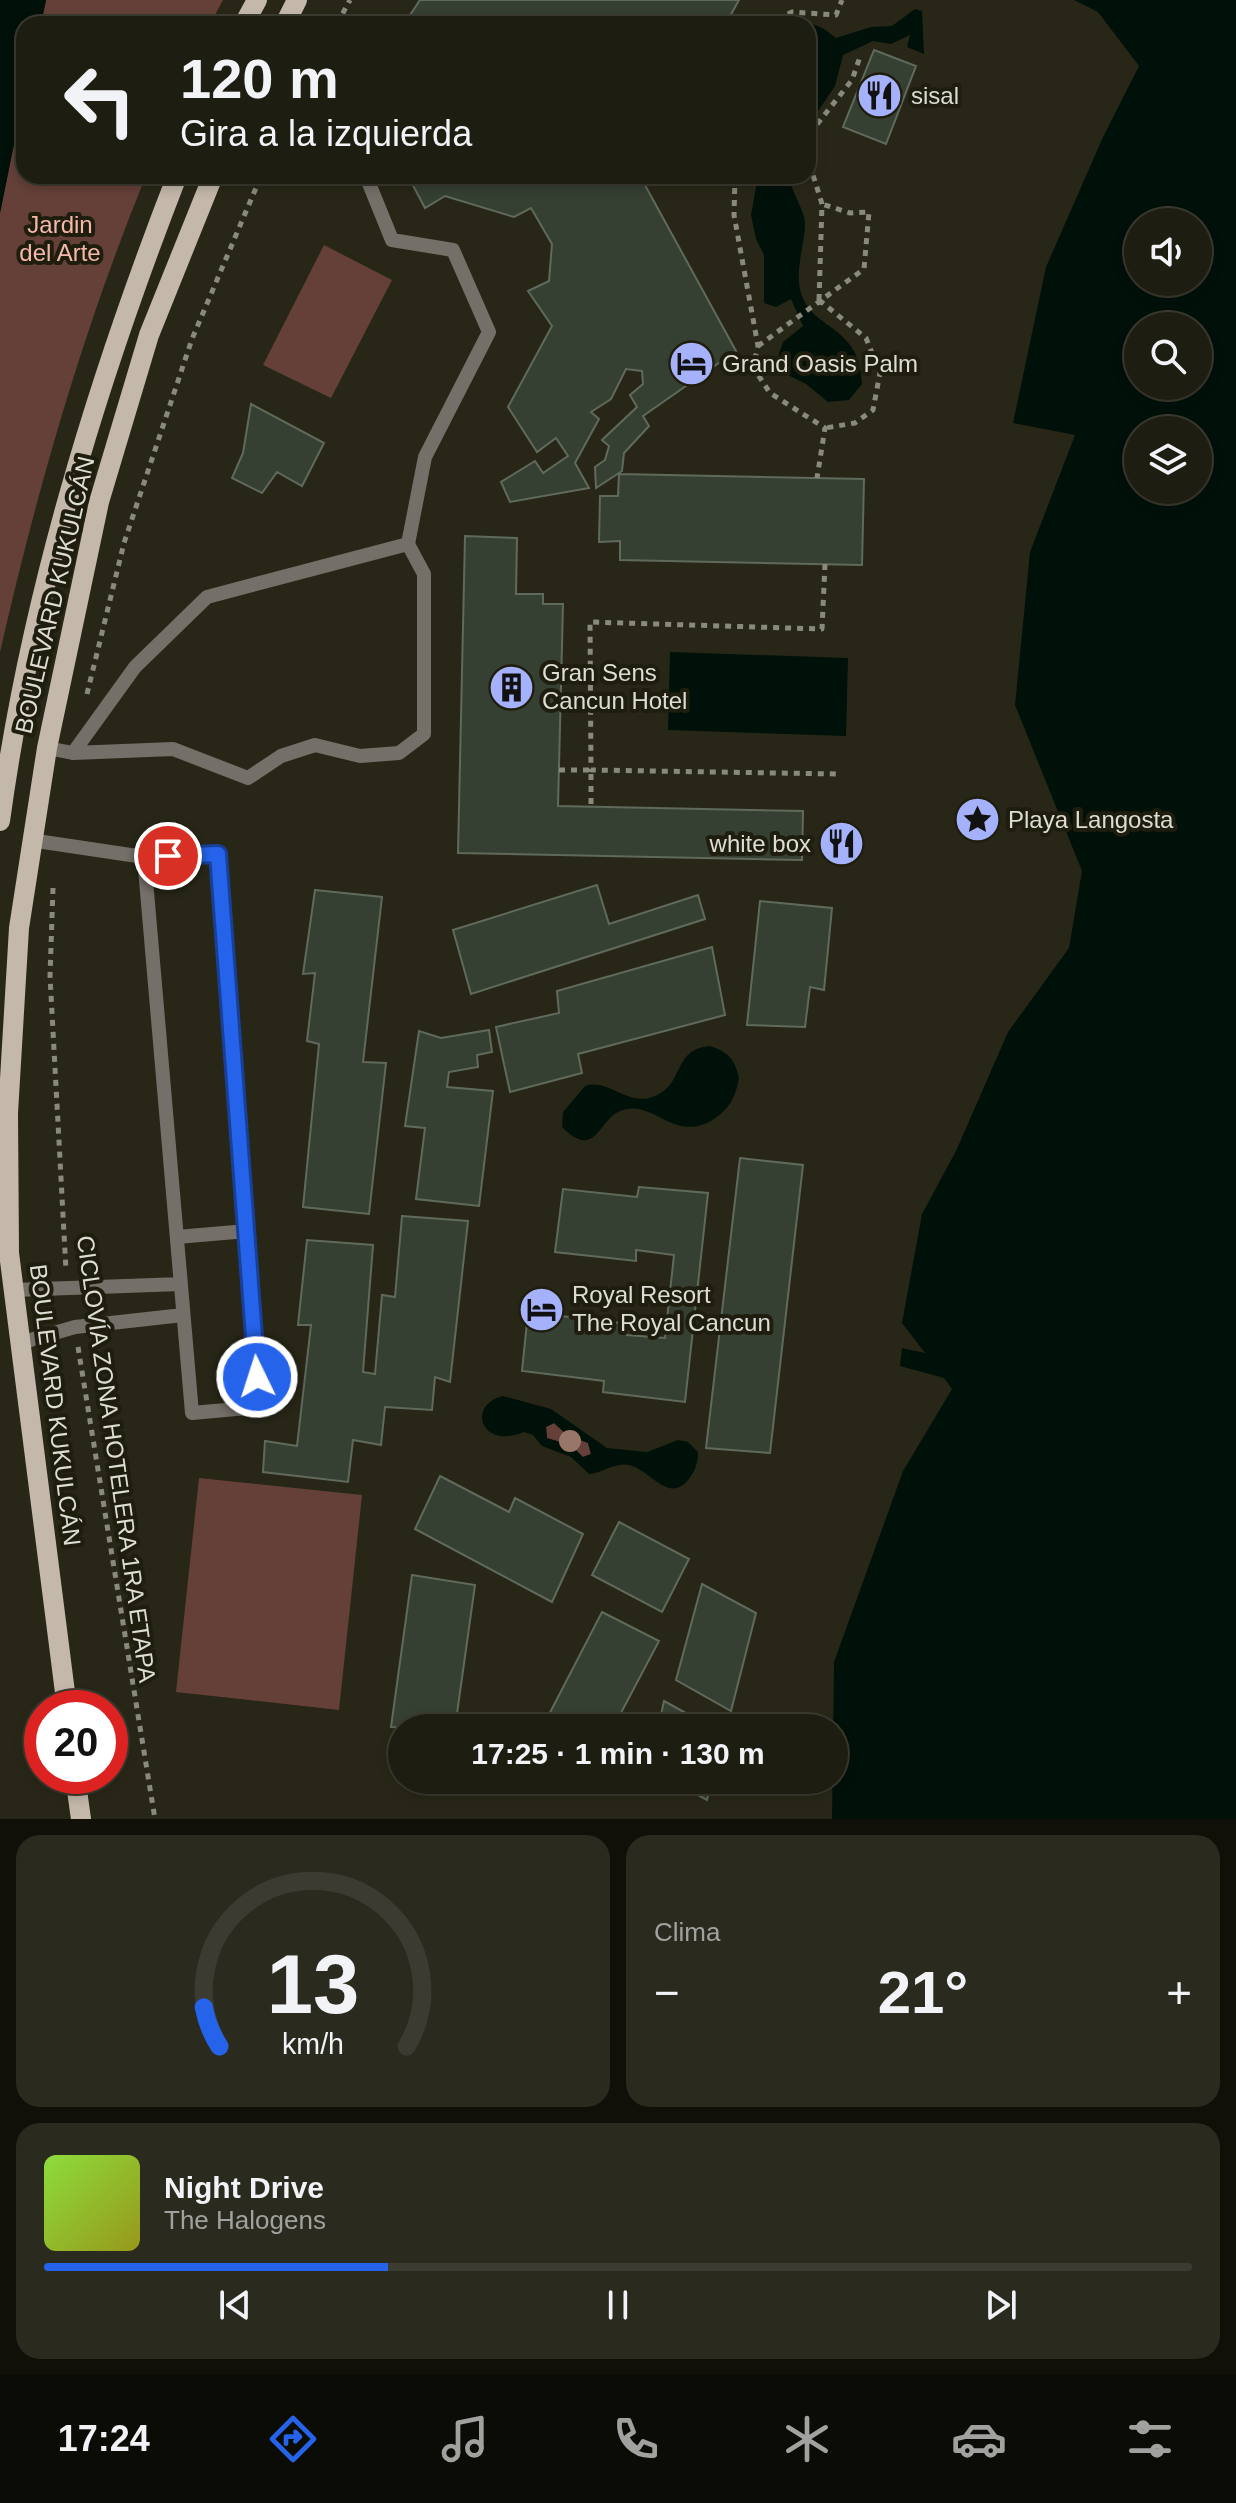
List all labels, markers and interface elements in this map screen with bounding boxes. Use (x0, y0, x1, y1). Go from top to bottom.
text: 120 m (180, 47, 339, 110)
icon: left (48, 48, 152, 152)
restaurant icon: sisal (856, 72, 904, 120)
place label: sisal (911, 82, 959, 109)
text: Gira a la izquierda (180, 113, 472, 154)
map controls (1124, 208, 1212, 504)
button: sound (1124, 208, 1212, 296)
park label: Jardin del Arte (19, 211, 101, 266)
button: search (1124, 312, 1212, 400)
hotel icon: Grand Oasis Palm (667, 340, 715, 388)
place label: Grand Oasis Palm (722, 350, 918, 377)
button: layers (1124, 416, 1212, 504)
street label: BOULEVARD KUKULCÁN (9, 454, 100, 736)
place label: Gran Sens Cancun Hotel (542, 659, 687, 714)
building icon: Gran Sens Cancun Hotel (487, 663, 535, 711)
place icon: Playa Langosta (953, 796, 1001, 844)
place label: Playa Langosta (1008, 806, 1174, 833)
restaurant icon: white box (818, 820, 866, 868)
pin (134, 822, 202, 890)
place label: white box (709, 830, 811, 857)
icon: arrive (146, 834, 190, 878)
street label: CICLOVÍA ZONA HOTELERA 1RA ETAPA (72, 1234, 161, 1684)
street label: BOULEVARD KUKULCÁN (25, 1263, 86, 1547)
place label: Royal Resort The Royal Cancun (572, 1281, 771, 1336)
hotel icon: Royal Resort The Royal Cancun (517, 1285, 565, 1333)
position arrow (215, 1335, 299, 1419)
speed limit sign: 20 (24, 1690, 128, 1794)
text: 17:25 · 1 min · 130 m (471, 1737, 765, 1770)
text: Clima (654, 1917, 720, 1947)
text: 13 (267, 1938, 359, 2031)
text: 21° (878, 1959, 968, 2026)
text: − (654, 1968, 680, 2017)
text: + (1166, 1968, 1192, 2017)
text: km/h (282, 2028, 344, 2060)
text: Night Drive (164, 2171, 324, 2204)
text: The Halogens (164, 2205, 326, 2235)
icon: previous (213, 2283, 257, 2327)
icon: pause (596, 2283, 640, 2327)
icon: next (979, 2283, 1023, 2327)
icon: directions (265, 2411, 321, 2467)
icon: music (437, 2411, 493, 2467)
icon: phone (608, 2411, 664, 2467)
icon: climate (779, 2411, 835, 2467)
icon: car (951, 2411, 1007, 2467)
icon: filters (1122, 2411, 1178, 2467)
text: 17:24 (58, 2418, 150, 2459)

